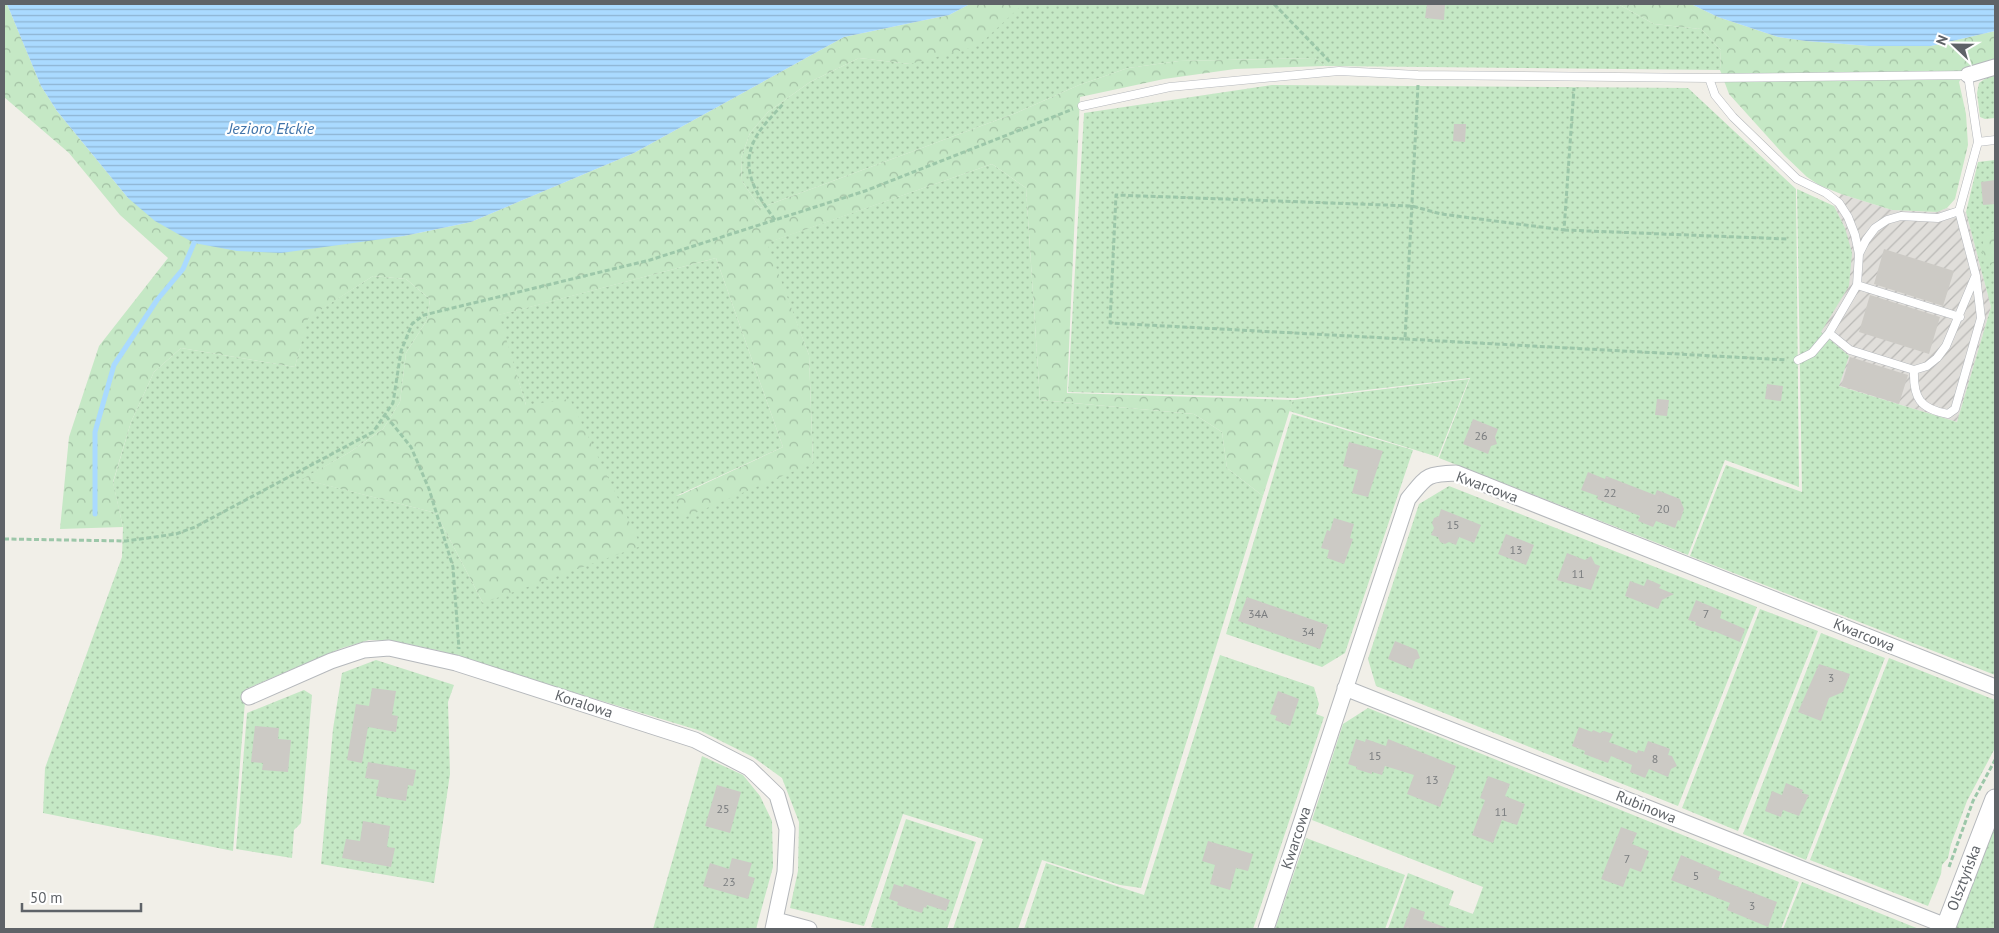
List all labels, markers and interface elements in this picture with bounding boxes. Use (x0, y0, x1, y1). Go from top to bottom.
north arrow (1929, 20, 1979, 70)
text: N (1932, 32, 1952, 48)
water label: Jezioro Ełckie (227, 118, 315, 138)
house number: 26 (1474, 428, 1488, 443)
street label: Kwarcowa (1454, 467, 1521, 507)
house number: 22 (1603, 485, 1617, 500)
house number: 20 (1656, 501, 1670, 516)
house number: 15 (1446, 517, 1460, 532)
house number: 13 (1509, 542, 1523, 557)
house number: 11 (1571, 566, 1585, 581)
house number: 34A (1248, 606, 1268, 621)
house number: 7 (1703, 606, 1709, 621)
street label: Kwarcowa (1831, 614, 1898, 655)
house number: 34 (1301, 624, 1315, 639)
house number: 3 (1828, 670, 1834, 685)
street label: Koralowa (553, 685, 615, 722)
house number: 15 (1368, 748, 1382, 763)
house number: 8 (1652, 751, 1658, 766)
house number: 13 (1425, 772, 1439, 787)
street label: Rubinowa (1613, 786, 1679, 827)
house number: 25 (716, 801, 730, 816)
street label: Kwarcowa (1276, 804, 1315, 872)
house number: 11 (1494, 804, 1508, 819)
street label: Olsztyńska (1942, 842, 1985, 913)
house number: 7 (1624, 851, 1630, 866)
house number: 5 (1693, 868, 1699, 883)
house number: 23 (722, 874, 736, 889)
scale bar (22, 880, 141, 912)
text: 50 m (30, 888, 63, 907)
house number: 3 (1749, 898, 1755, 913)

